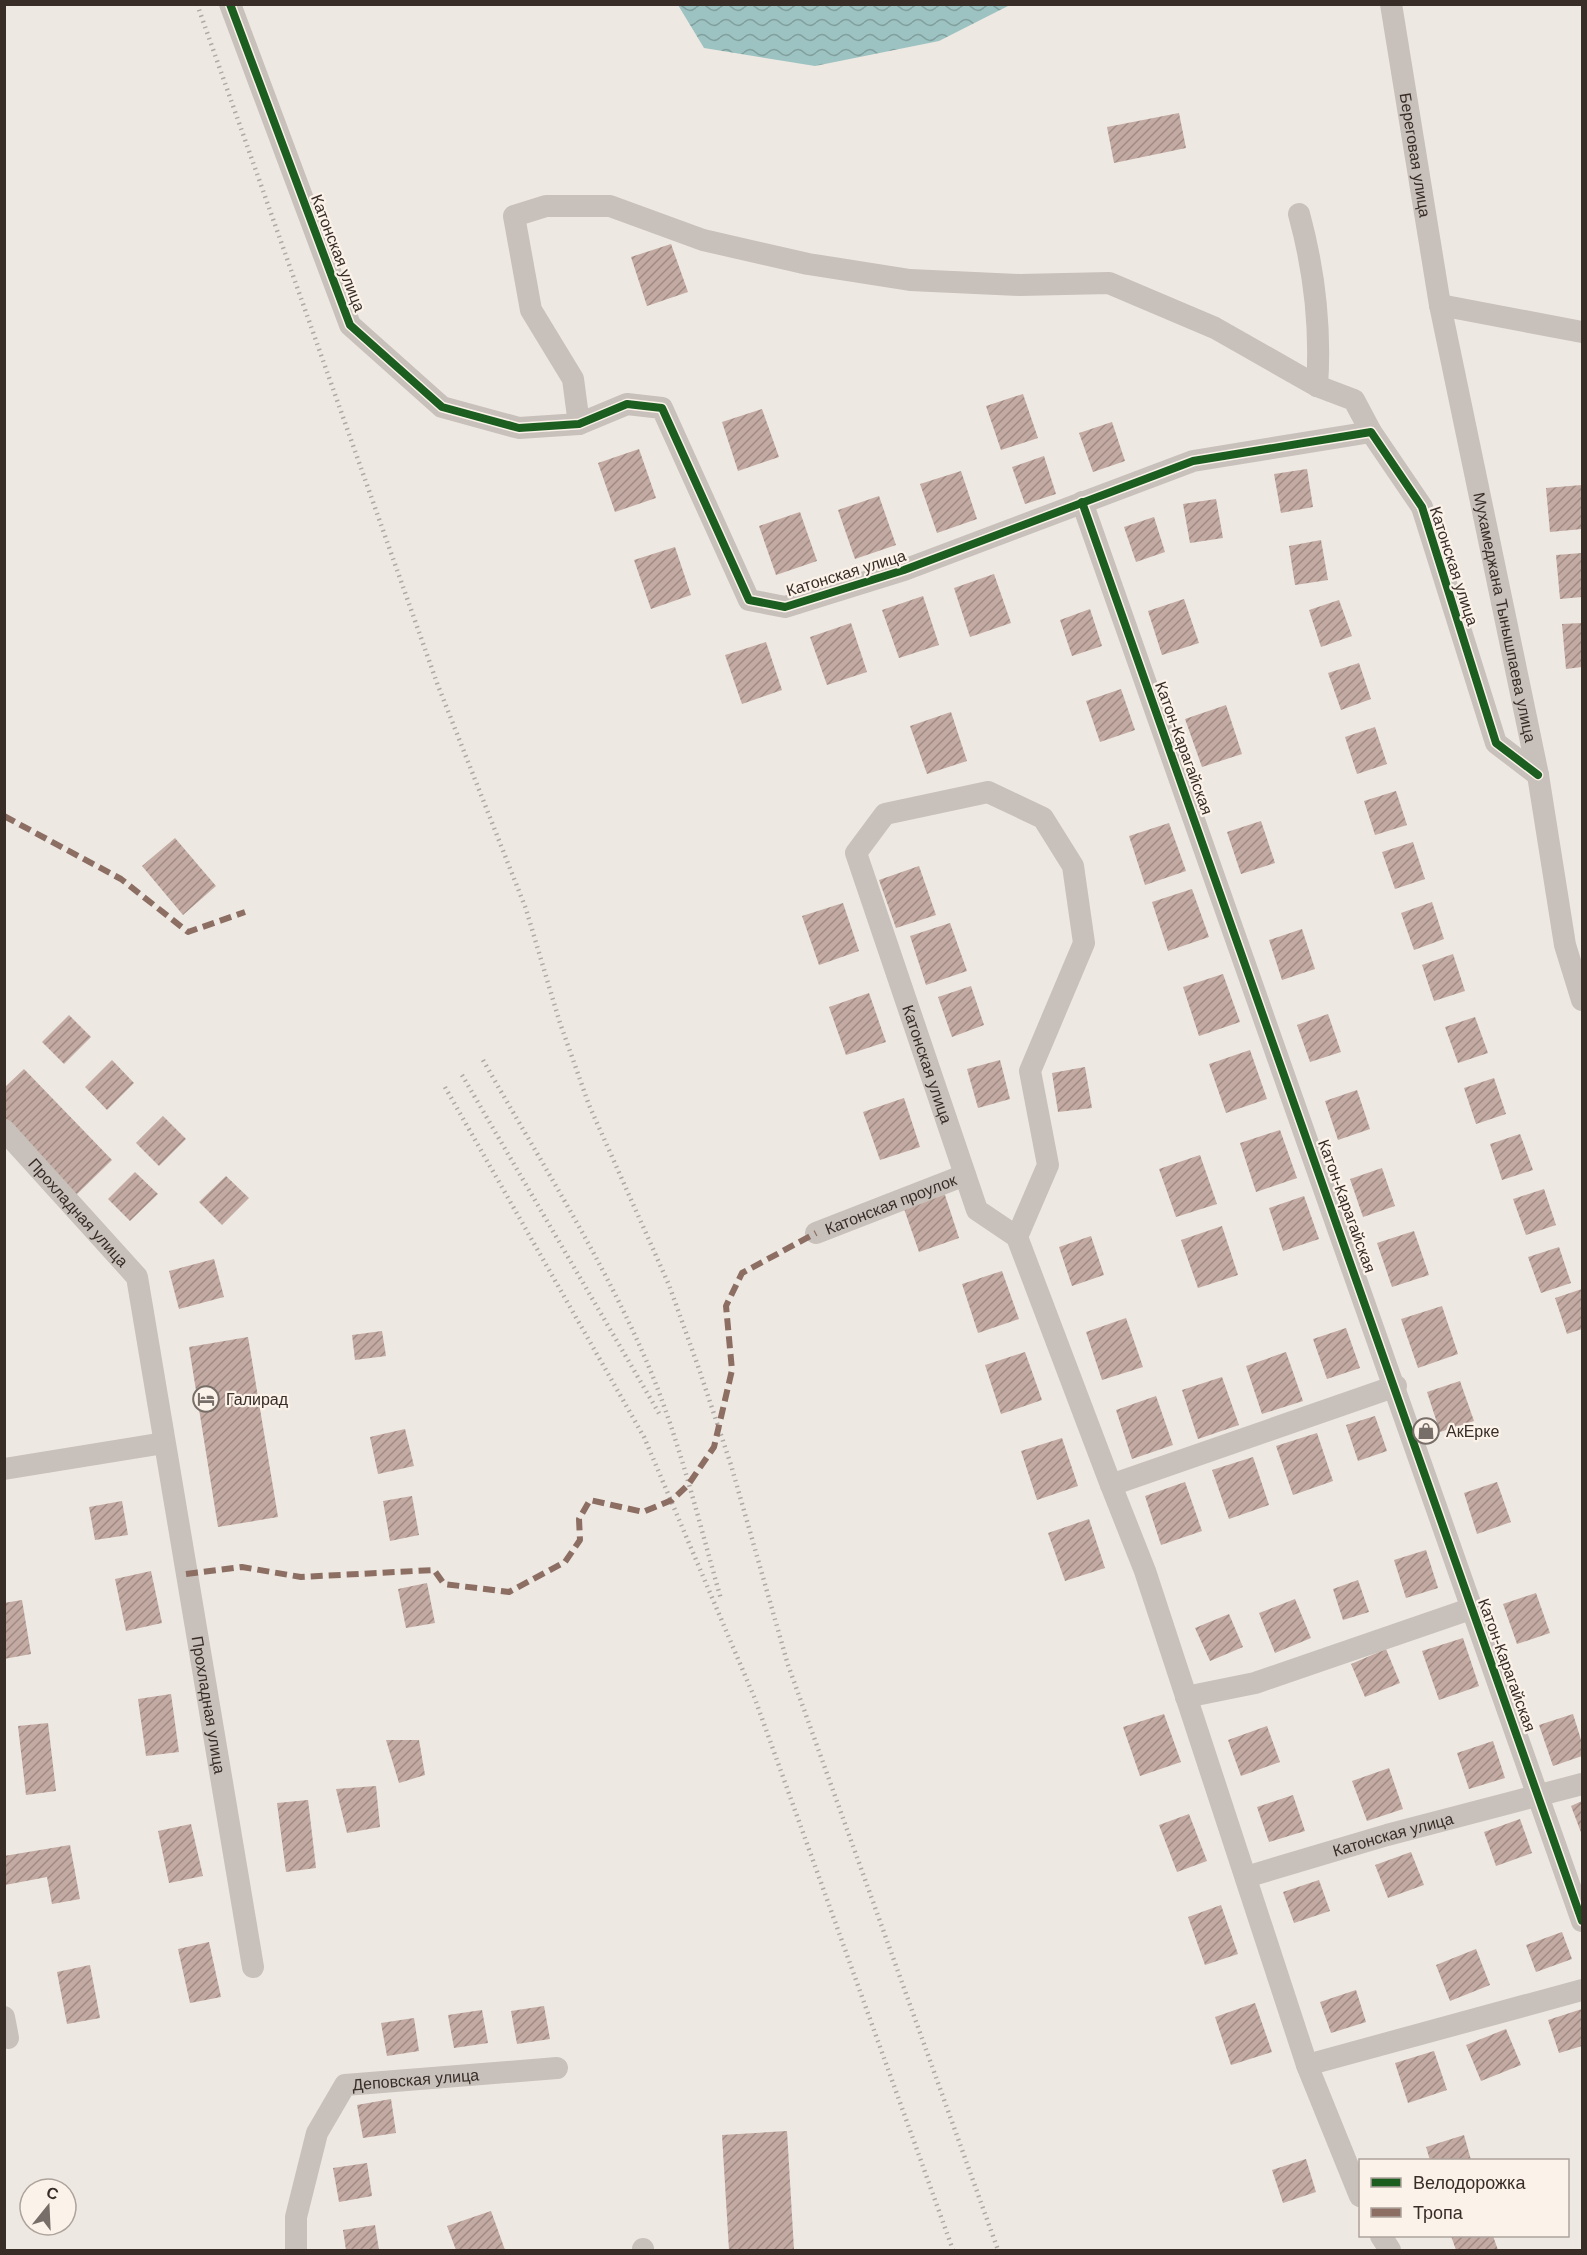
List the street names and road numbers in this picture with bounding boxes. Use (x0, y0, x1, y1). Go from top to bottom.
street label: Береговая улица (1397, 91, 1434, 219)
street label: Катонская улица (308, 192, 368, 314)
street label: Мухамеджана Тынышпаева улица (1471, 491, 1539, 744)
street label: Катонская улица (1427, 504, 1481, 628)
street label: Катонская улица (784, 547, 908, 599)
street label: Катон-Карагайская (1152, 679, 1216, 817)
street label: Катонская улица (900, 1003, 956, 1126)
street label: Катон-Карагайская (1315, 1137, 1379, 1275)
street label: Прохладная улица (25, 1155, 132, 1270)
street label: Катонская проулок (822, 1170, 960, 1237)
street label: Катон-Карагайская (1475, 1596, 1539, 1734)
street label: Прохладная улица (189, 1635, 229, 1775)
street label: Катонская улица (1331, 1810, 1455, 1859)
street label: Деповская улица (352, 2066, 480, 2093)

